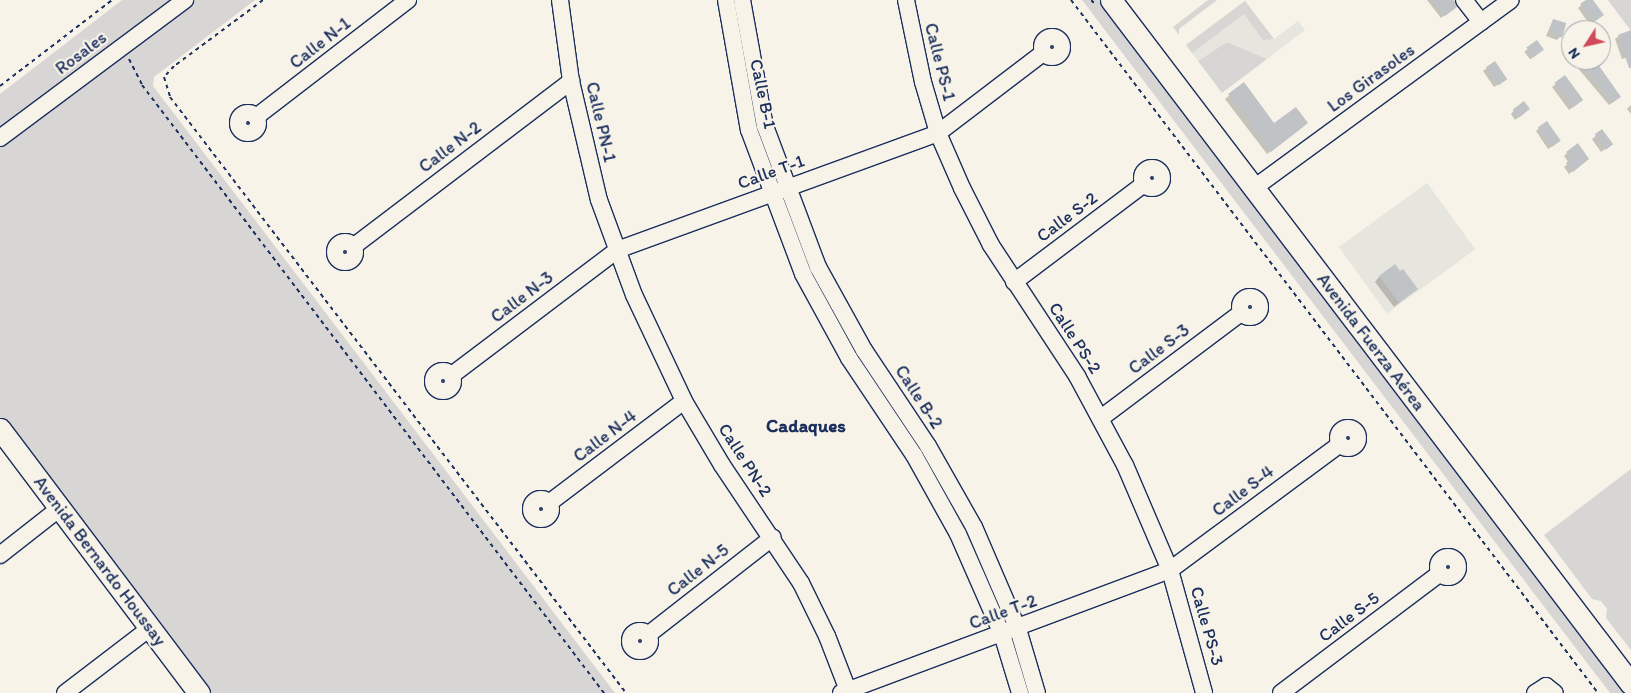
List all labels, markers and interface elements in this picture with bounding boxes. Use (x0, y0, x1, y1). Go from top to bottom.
street label: Calle N-1 (285, 12, 355, 74)
north arrow (1561, 20, 1611, 70)
street label: Calle PS-1 (920, 21, 960, 103)
street label: Rosales (51, 27, 111, 79)
street label: Los Girasoles (1323, 39, 1419, 117)
text: N (1564, 45, 1584, 62)
street label: Calle B-1 (745, 57, 781, 131)
street label: Calle PN-1 (581, 80, 621, 164)
street label: Calle N-2 (415, 117, 485, 177)
street label: Calle T-1 (735, 150, 807, 194)
street label: Calle S-2 (1032, 187, 1102, 247)
street label: Calle N-3 (486, 266, 558, 328)
street label: Avenida Fuerza Aérea (1312, 269, 1430, 415)
street label: Calle PS-2 (1044, 298, 1106, 378)
street label: Calle S-3 (1124, 319, 1194, 379)
street label: Calle B-2 (890, 361, 948, 433)
street label: Calle N-4 (569, 405, 641, 467)
district label: Cadaques (766, 415, 846, 437)
street label: Calle PN-2 (713, 419, 777, 501)
street label: Calle S-4 (1208, 461, 1278, 521)
street label: Avenida Bernardo Houssay (29, 472, 171, 650)
street label: Calle N-5 (663, 539, 733, 601)
street label: Calle PS-3 (1185, 584, 1229, 668)
street label: Calle S-5 (1314, 587, 1384, 647)
street label: Calle T-2 (966, 590, 1040, 634)

